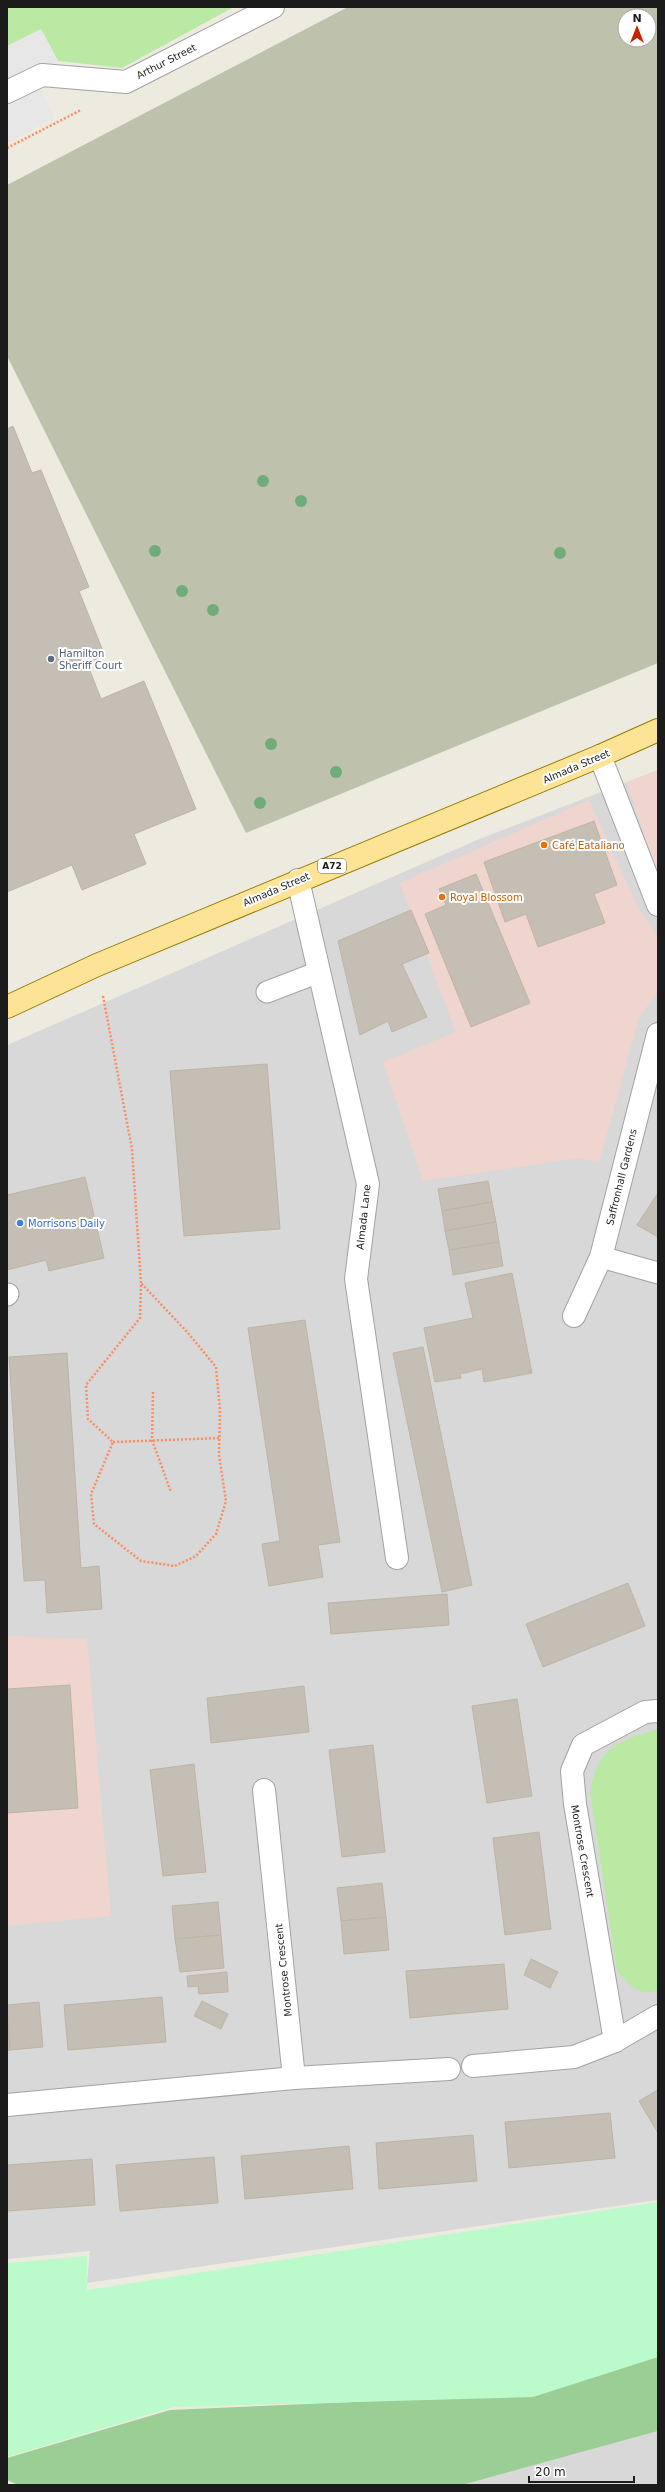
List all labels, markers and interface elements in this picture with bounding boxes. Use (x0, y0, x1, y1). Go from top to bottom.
north arrow (617, 8, 657, 48)
text: N (632, 12, 642, 25)
street label: Arthur Street (135, 42, 198, 81)
place label: Hamilton Sheriff Court (59, 648, 122, 671)
marker: Hamilton Sheriff Court (46, 654, 56, 664)
street label: Almada Street (541, 747, 611, 785)
marker: Café Eataliano (539, 840, 549, 850)
place label: Café Eataliano (552, 840, 625, 851)
road number: A72 (318, 859, 346, 873)
street label: Almada Street (241, 870, 311, 908)
marker: Royal Blossom (437, 892, 447, 902)
place label: Royal Blossom (450, 892, 523, 903)
street label: Saffronhall Gardens (604, 1128, 639, 1226)
street label: Almada Lane (355, 1184, 372, 1250)
marker: Morrisons Daily (15, 1218, 25, 1228)
place label: Morrisons Daily (28, 1218, 105, 1229)
street label: Montrose Crescent (569, 1804, 596, 1898)
street label: Montrose Crescent (273, 1923, 294, 2017)
scale bar (529, 2458, 634, 2484)
text: 20 m (535, 2465, 566, 2479)

